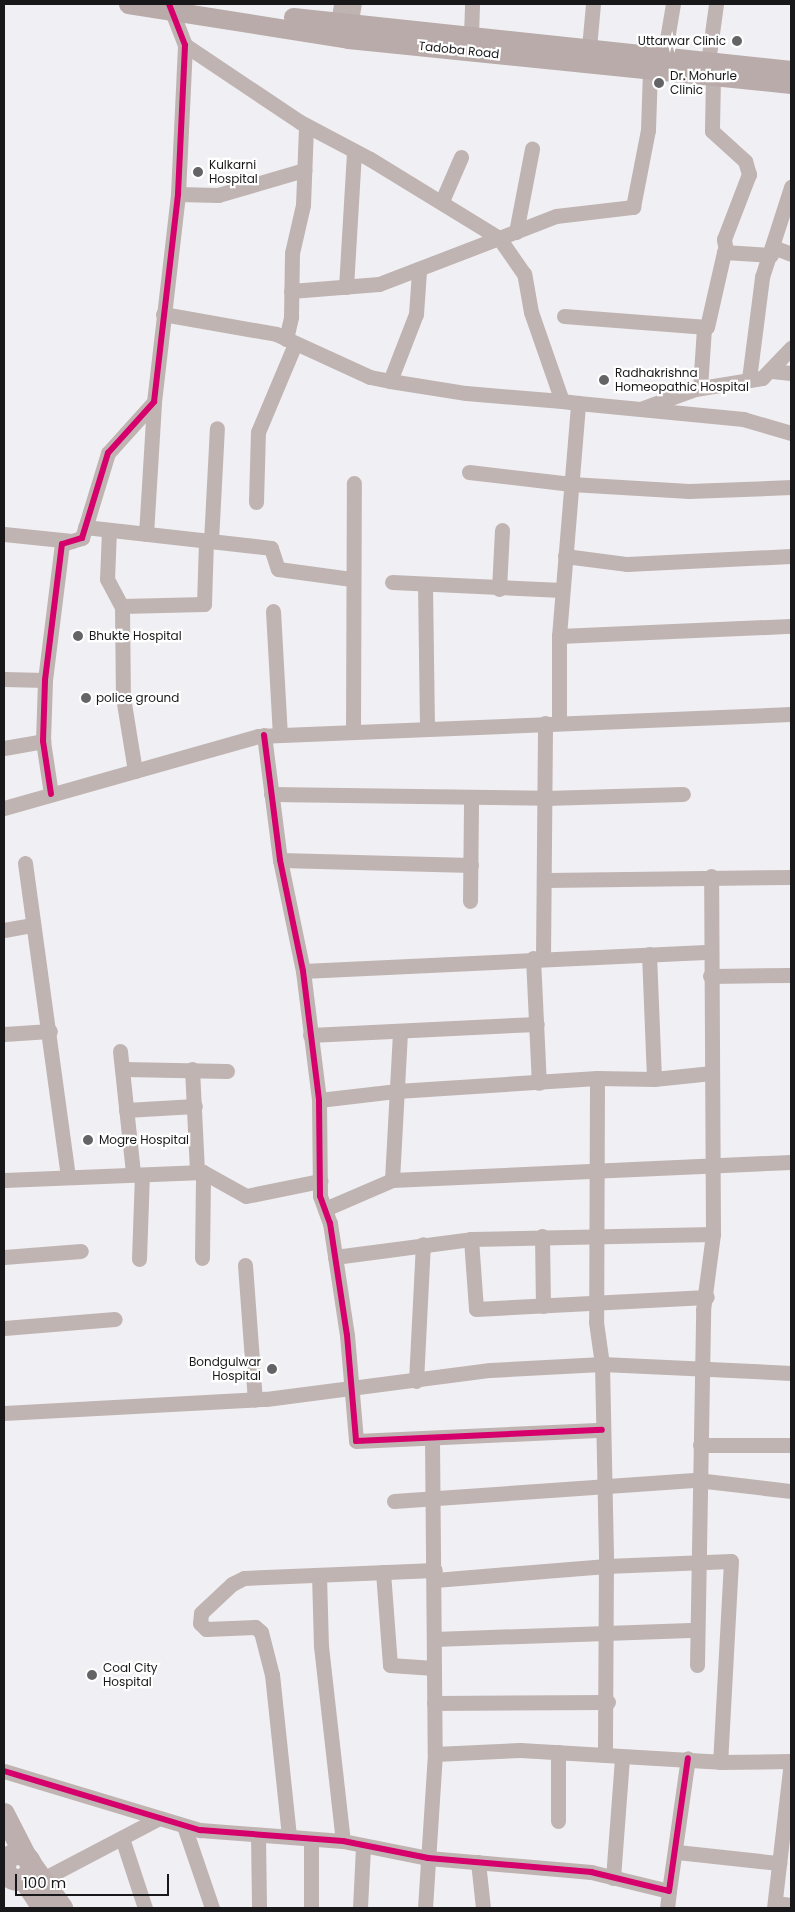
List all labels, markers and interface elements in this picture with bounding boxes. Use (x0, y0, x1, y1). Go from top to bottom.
place label: Uttarwar Clinic (638, 34, 726, 48)
marker: Uttarwar Clinic (730, 34, 744, 48)
street label: Tadoba Road (418, 39, 500, 61)
place label: Dr. Mohurle Clinic (670, 69, 737, 97)
marker: Dr. Mohurle Clinic (652, 76, 666, 90)
place label: Kulkarni Hospital (209, 158, 258, 186)
marker: Kulkarni Hospital (191, 165, 205, 179)
place label: Radhakrishna Homeopathic Hospital (615, 366, 749, 394)
marker: Radhakrishna Homeopathic Hospital (597, 373, 611, 387)
marker: Bhukte Hospital (71, 629, 85, 643)
place label: Bhukte Hospital (89, 629, 182, 643)
place label: police ground (96, 691, 179, 705)
marker: police ground (80, 692, 92, 704)
marker: Mogre Hospital (81, 1133, 95, 1147)
place label: Mogre Hospital (99, 1133, 189, 1147)
place label: Bondgulwar Hospital (189, 1355, 261, 1383)
marker: Bondgulwar Hospital (265, 1362, 279, 1376)
place label: Coal City Hospital (103, 1661, 158, 1689)
marker: Coal City Hospital (85, 1668, 99, 1682)
scale bar (18, 1864, 171, 1896)
text: 100 m (23, 1872, 66, 1893)

